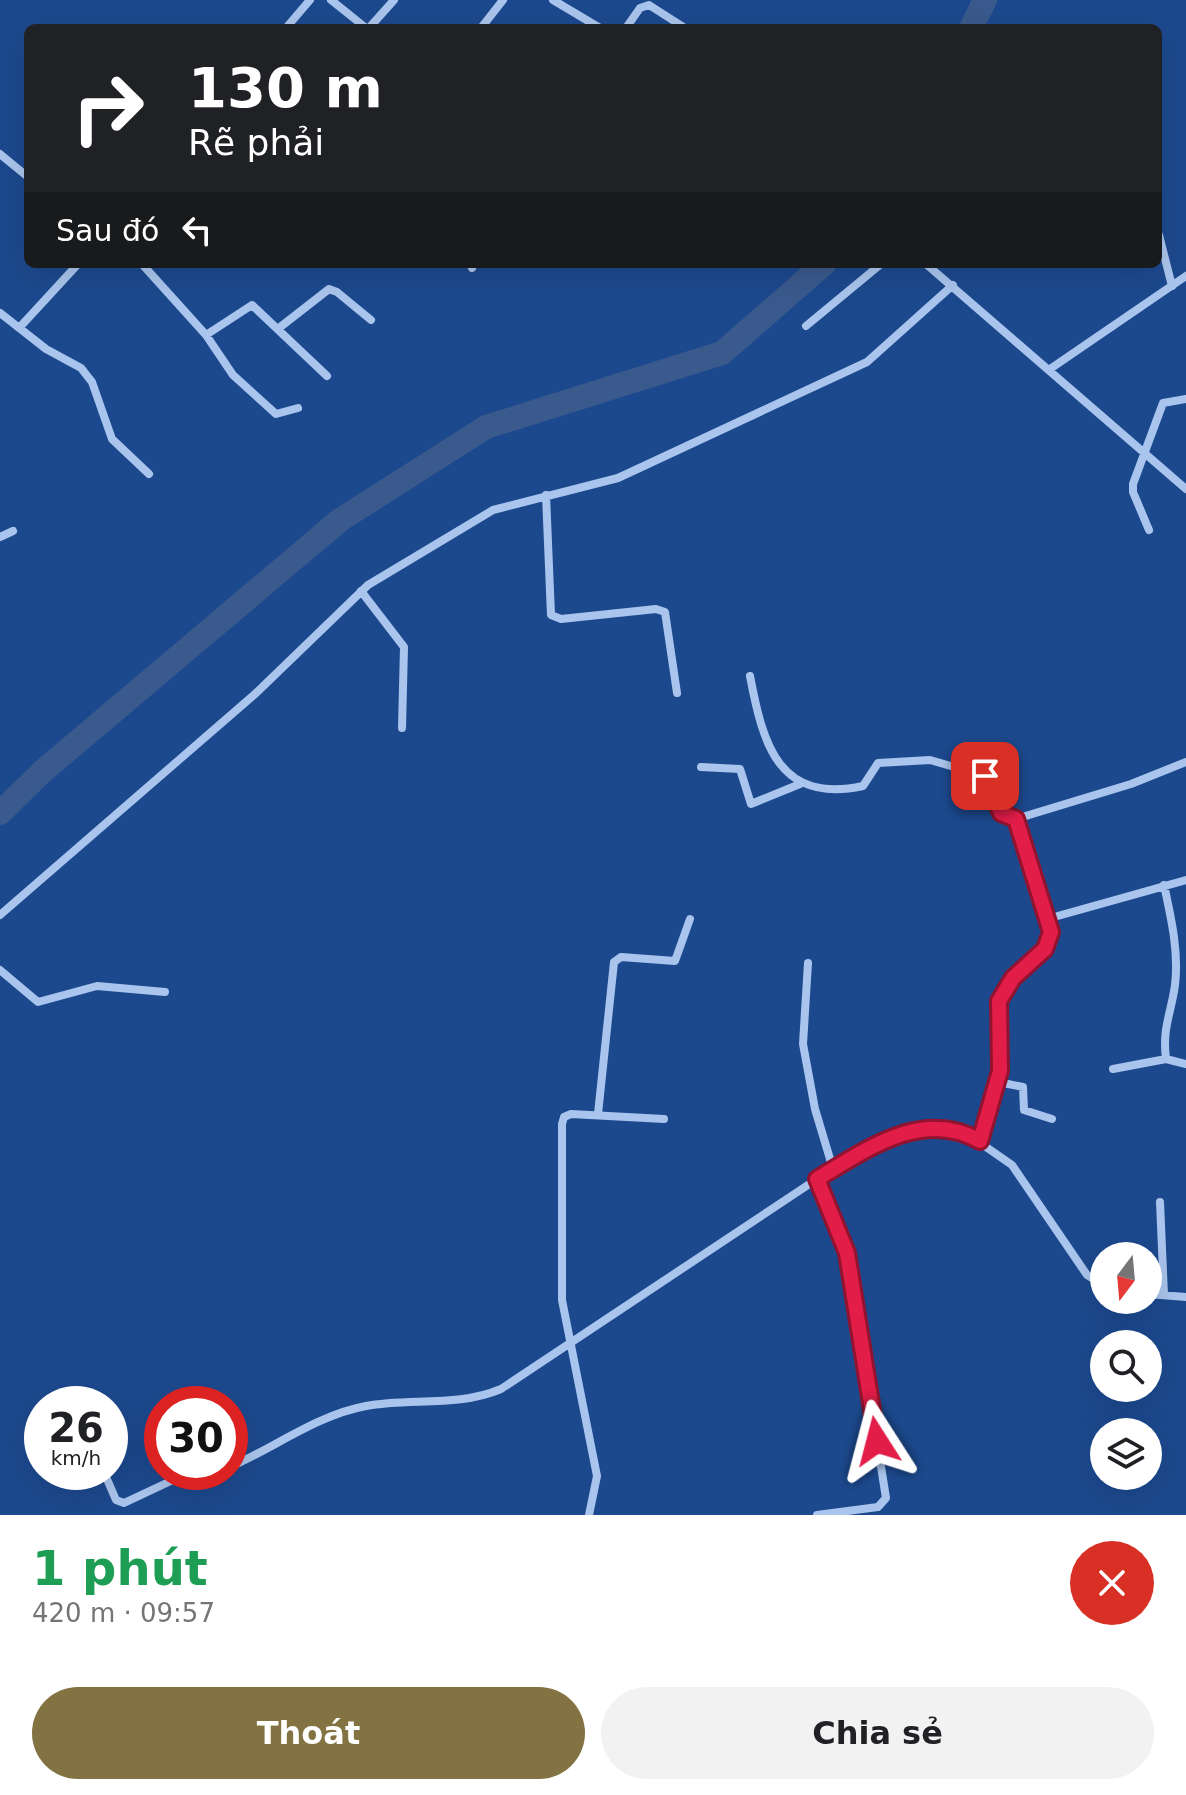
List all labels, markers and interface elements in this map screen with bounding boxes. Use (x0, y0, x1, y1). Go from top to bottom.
text: 130 m (188, 55, 383, 120)
icon: right (56, 56, 160, 160)
text: Rẽ phải (188, 122, 324, 163)
icon: left (175, 208, 219, 252)
text: Sau đó (56, 213, 159, 248)
pin (951, 742, 1019, 810)
icon: arrive (963, 754, 1007, 798)
north arrow (1090, 1242, 1162, 1314)
map controls (1090, 1242, 1162, 1490)
button: search (1090, 1330, 1162, 1402)
speed limit sign: 30 (144, 1386, 248, 1490)
position arrow (835, 1399, 919, 1483)
text: 26 (48, 1405, 104, 1451)
button: layers (1090, 1418, 1162, 1490)
text: km/h (51, 1446, 101, 1470)
text: 1 phút (32, 1540, 208, 1596)
button: close (1070, 1541, 1154, 1625)
text: 420 m · 09:57 (32, 1598, 215, 1628)
button: Thoát (32, 1687, 585, 1779)
button: Chia sẻ (601, 1687, 1154, 1779)

